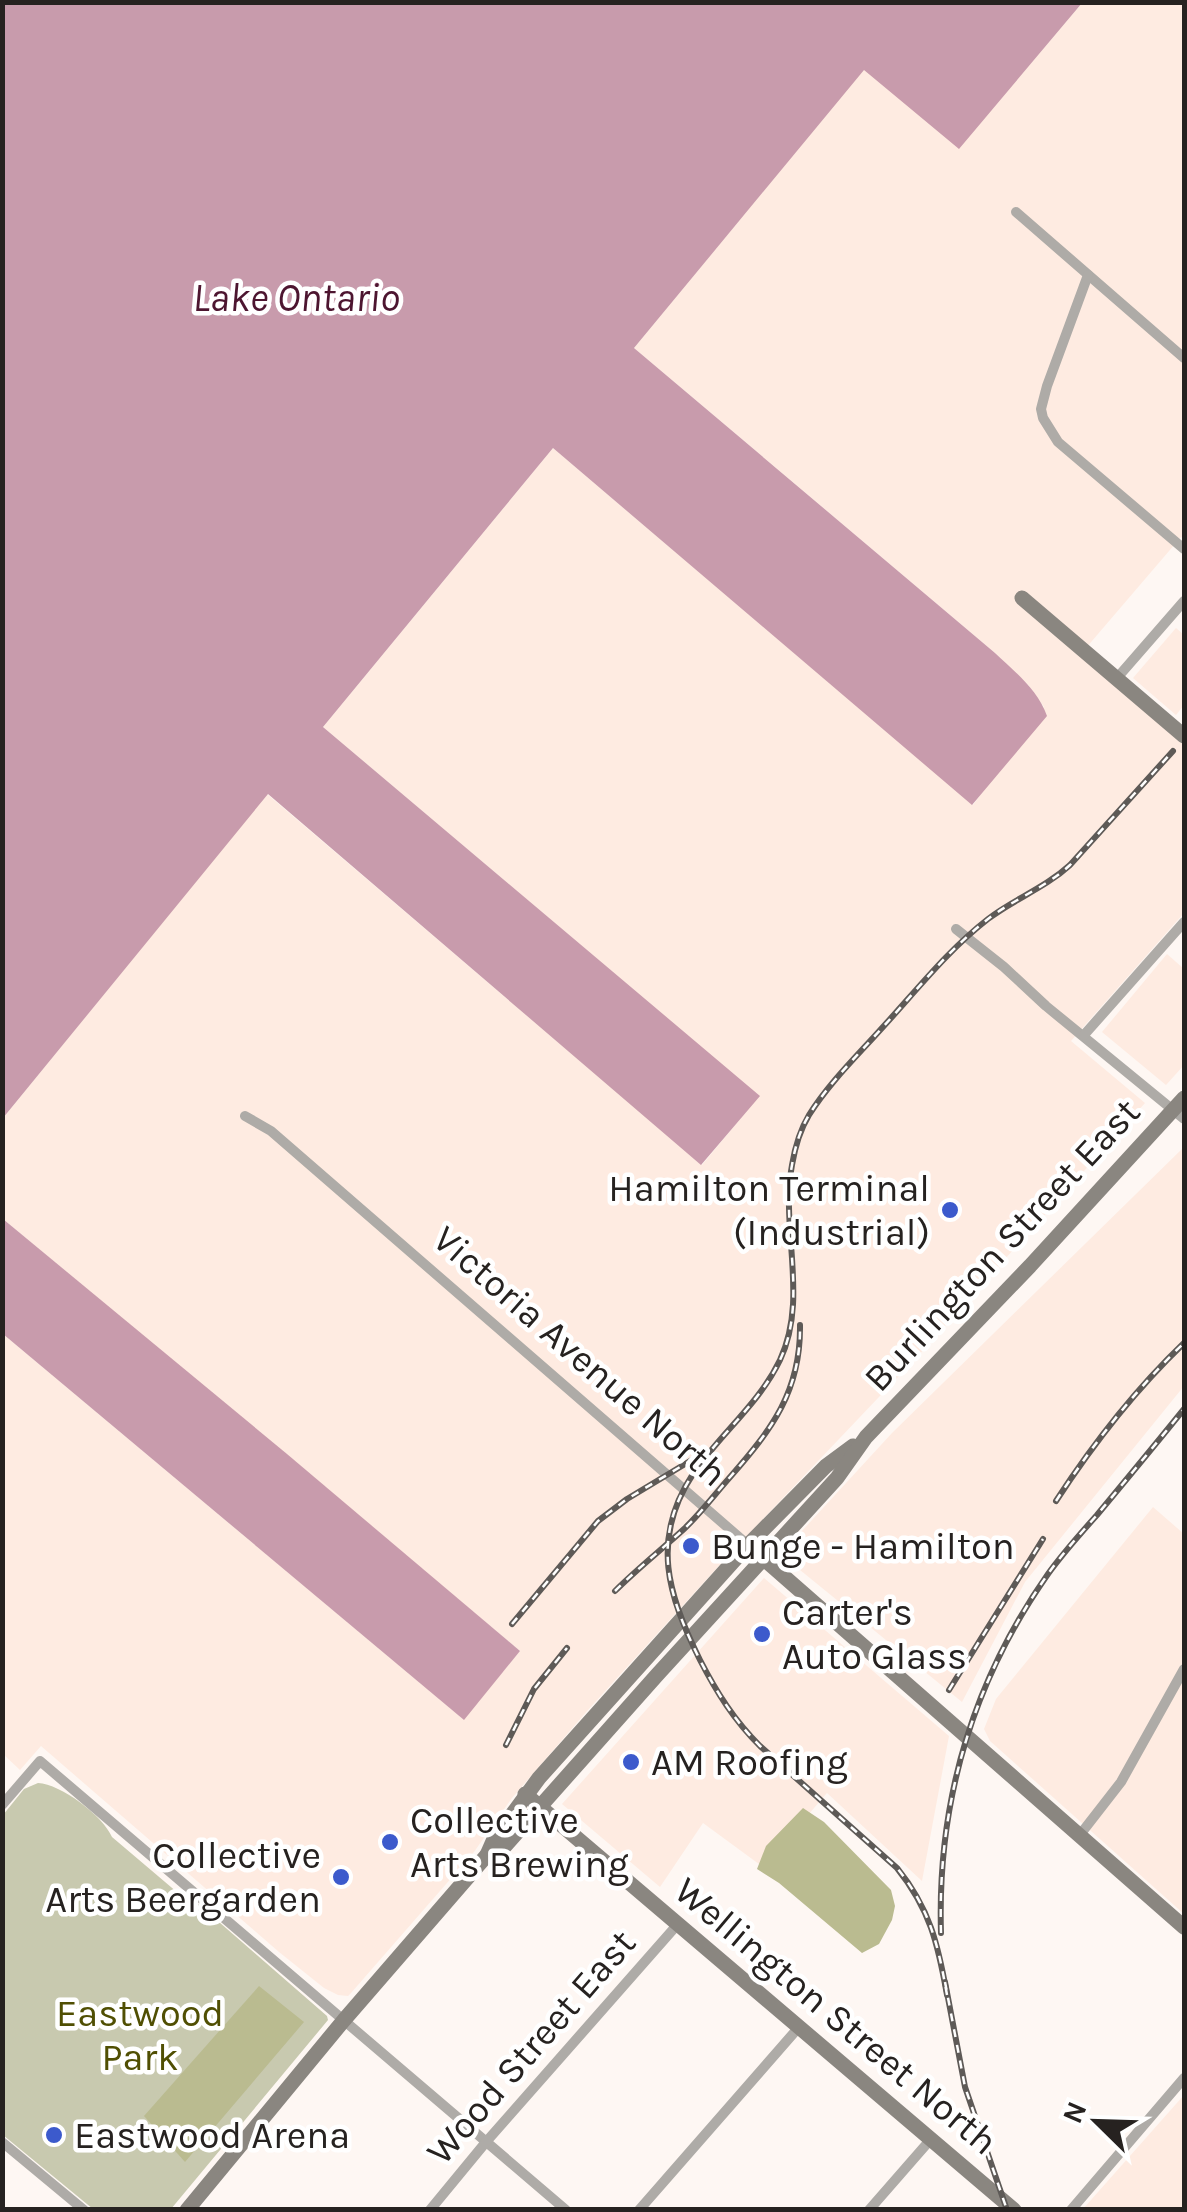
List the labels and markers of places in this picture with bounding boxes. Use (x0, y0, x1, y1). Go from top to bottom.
place label: Hamilton Terminal (Industrial) (608, 1166, 930, 1255)
marker: Hamilton Terminal (Industrial) (939, 1199, 961, 1221)
place label: Bunge - Hamilton (711, 1524, 1015, 1569)
marker: Bunge - Hamilton (680, 1535, 702, 1557)
place label: Carter's Auto Glass (782, 1590, 967, 1679)
marker: Carter's Auto Glass (751, 1623, 773, 1645)
place label: AM Roofing (651, 1740, 848, 1785)
marker: AM Roofing (620, 1751, 642, 1773)
place label: Collective Arts Brewing (410, 1798, 629, 1887)
marker: Collective Arts Brewing (379, 1831, 401, 1853)
place label: Collective Arts Beergarden (45, 1833, 321, 1922)
marker: Collective Arts Beergarden (330, 1866, 352, 1888)
place label: Eastwood Arena (74, 2113, 350, 2158)
marker: Eastwood Arena (43, 2124, 65, 2146)

